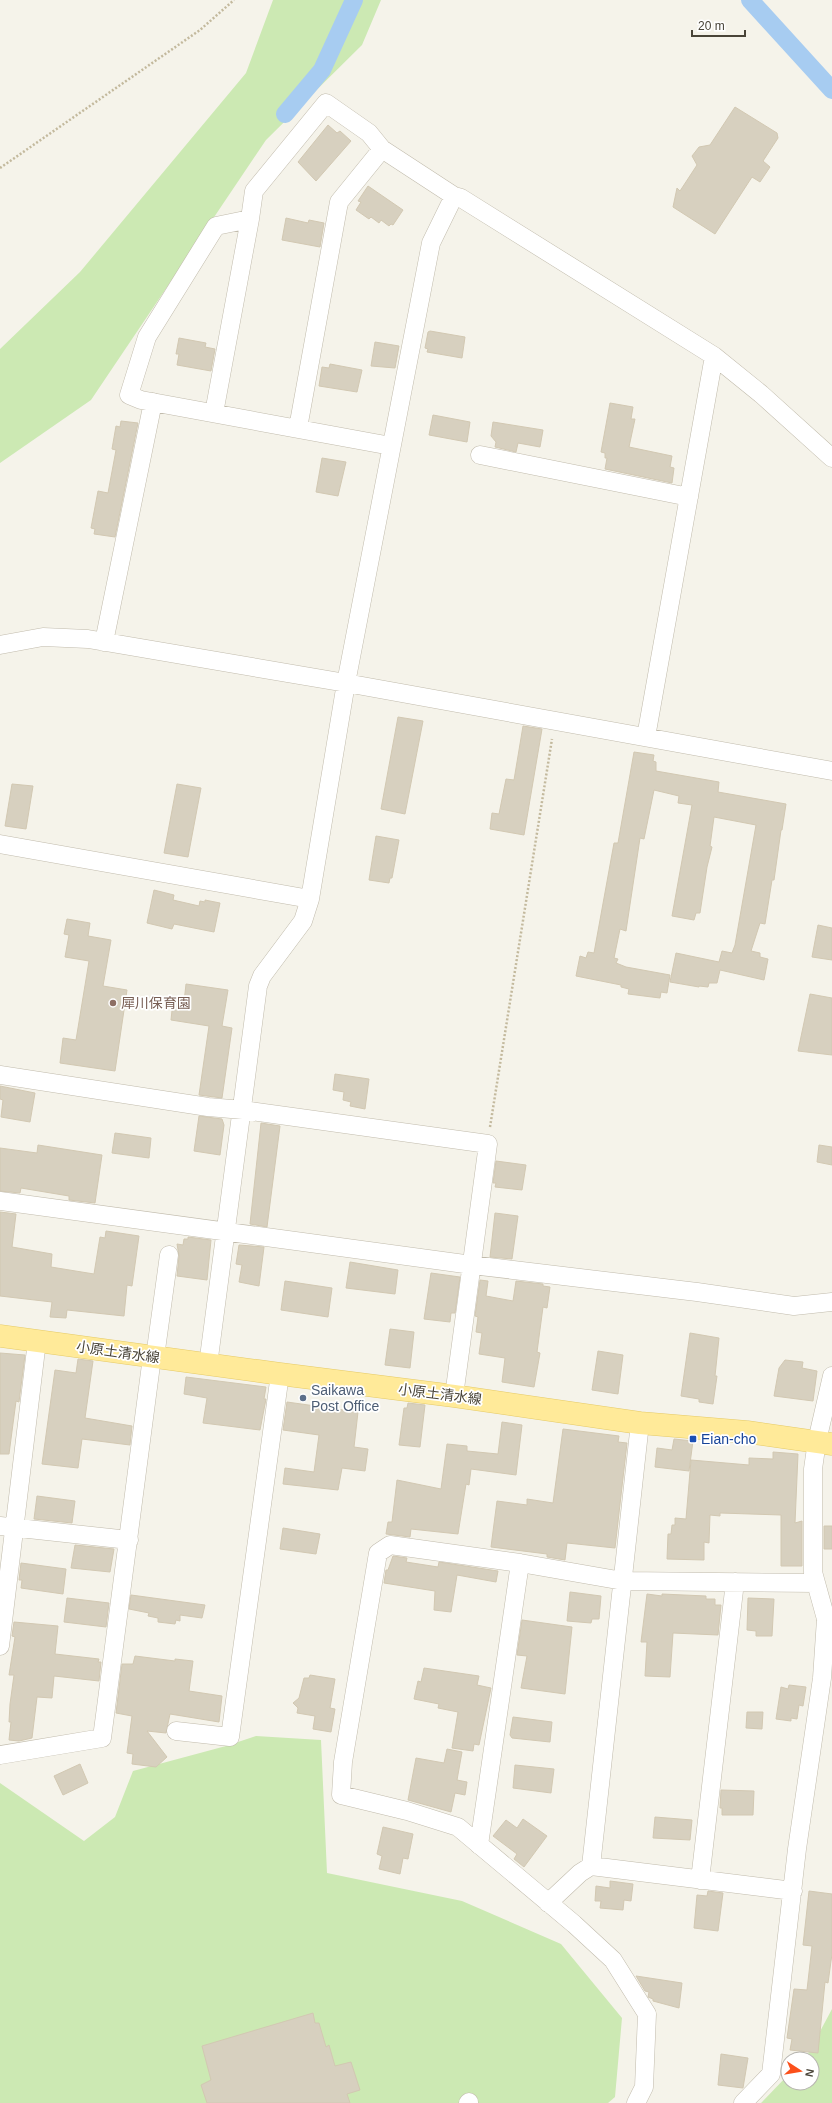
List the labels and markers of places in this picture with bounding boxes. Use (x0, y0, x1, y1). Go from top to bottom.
place label: 犀川保育園 (121, 995, 191, 1011)
marker: 犀川保育園 (108, 998, 118, 1008)
place label: Saikawa Post Office (311, 1382, 379, 1414)
marker: Saikawa Post Office (298, 1393, 308, 1403)
place label: Eian-cho (701, 1431, 756, 1447)
marker: Eian-cho (688, 1434, 698, 1444)

